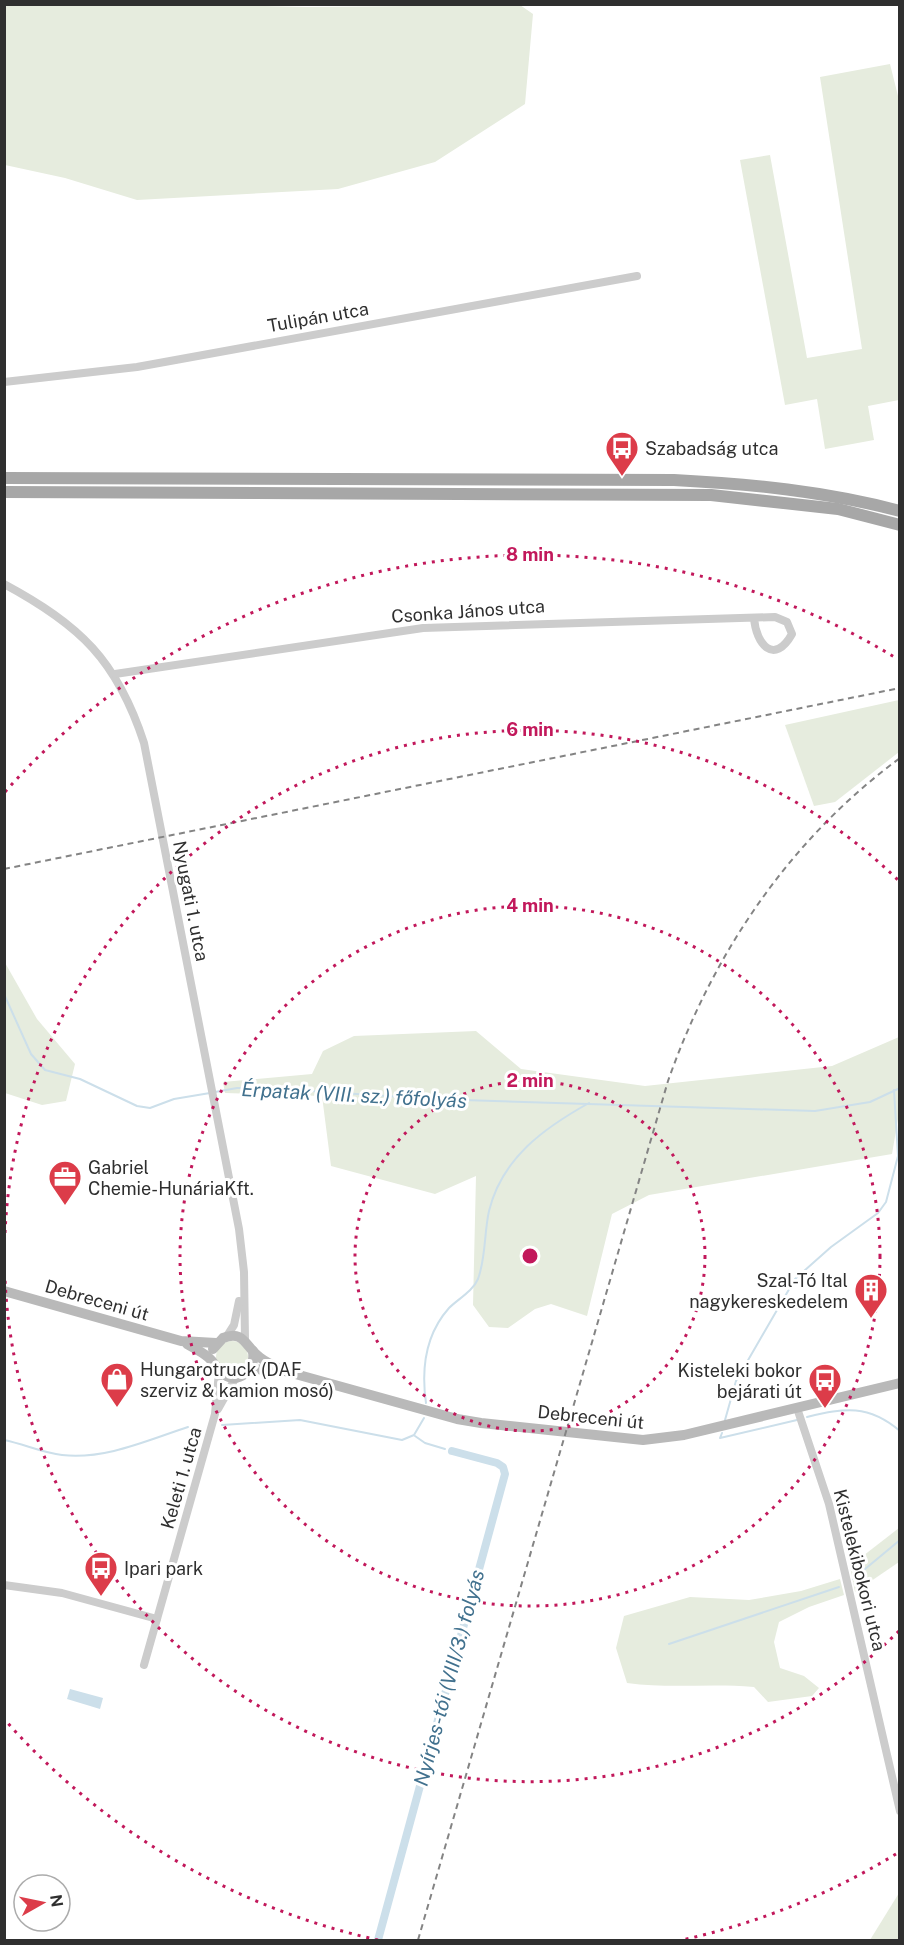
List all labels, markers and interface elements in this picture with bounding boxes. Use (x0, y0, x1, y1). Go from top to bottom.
street label: Tulipán utca (266, 298, 370, 336)
bus stop icon: Szabadság utca (604, 430, 640, 477)
place label: Szabadság utca (645, 438, 778, 459)
text: 8 min (506, 544, 554, 565)
street label: Csonka János utca (390, 595, 546, 627)
text: 6 min (506, 719, 554, 740)
street label: Nyugati 1. utca (169, 839, 213, 963)
text: 4 min (506, 895, 554, 916)
text: 2 min (506, 1070, 554, 1091)
water label: Érpatak (VIII. sz.) főfolyás (241, 1076, 468, 1113)
place label: Gabriel Chemie-HunáriaKft. (88, 1157, 254, 1199)
office icon: Gabriel Chemie-HunáriaKft. (47, 1159, 83, 1206)
centre of rings (520, 1246, 540, 1266)
place label: Szal-Tó Ital nagykereskedelem (689, 1270, 848, 1312)
building icon: Szal-Tó Ital nagykereskedelem (853, 1272, 889, 1319)
street label: Debreceni út (43, 1275, 151, 1325)
place label: Hungarotruck (DAF szerviz & kamion mosó) (140, 1359, 334, 1401)
place label: Kisteleki bokor bejárati út (677, 1360, 802, 1402)
shop icon: Hungarotruck (DAF szerviz & kamion mosó) (99, 1361, 135, 1408)
bus stop icon: Kisteleki bokor bejárati út (807, 1362, 843, 1409)
street label: Debreceni út (537, 1401, 645, 1433)
street label: Keleti 1. utca (156, 1425, 206, 1531)
street label: Kistelekibokori utca (830, 1487, 890, 1653)
bus stop icon: Ipari park (83, 1550, 119, 1597)
place label: Ipari park (124, 1558, 203, 1579)
water label: Nyírjes-tói (VIII/3.) folyás (409, 1567, 490, 1789)
north arrow (12, 1873, 72, 1933)
text: N (46, 1893, 67, 1908)

